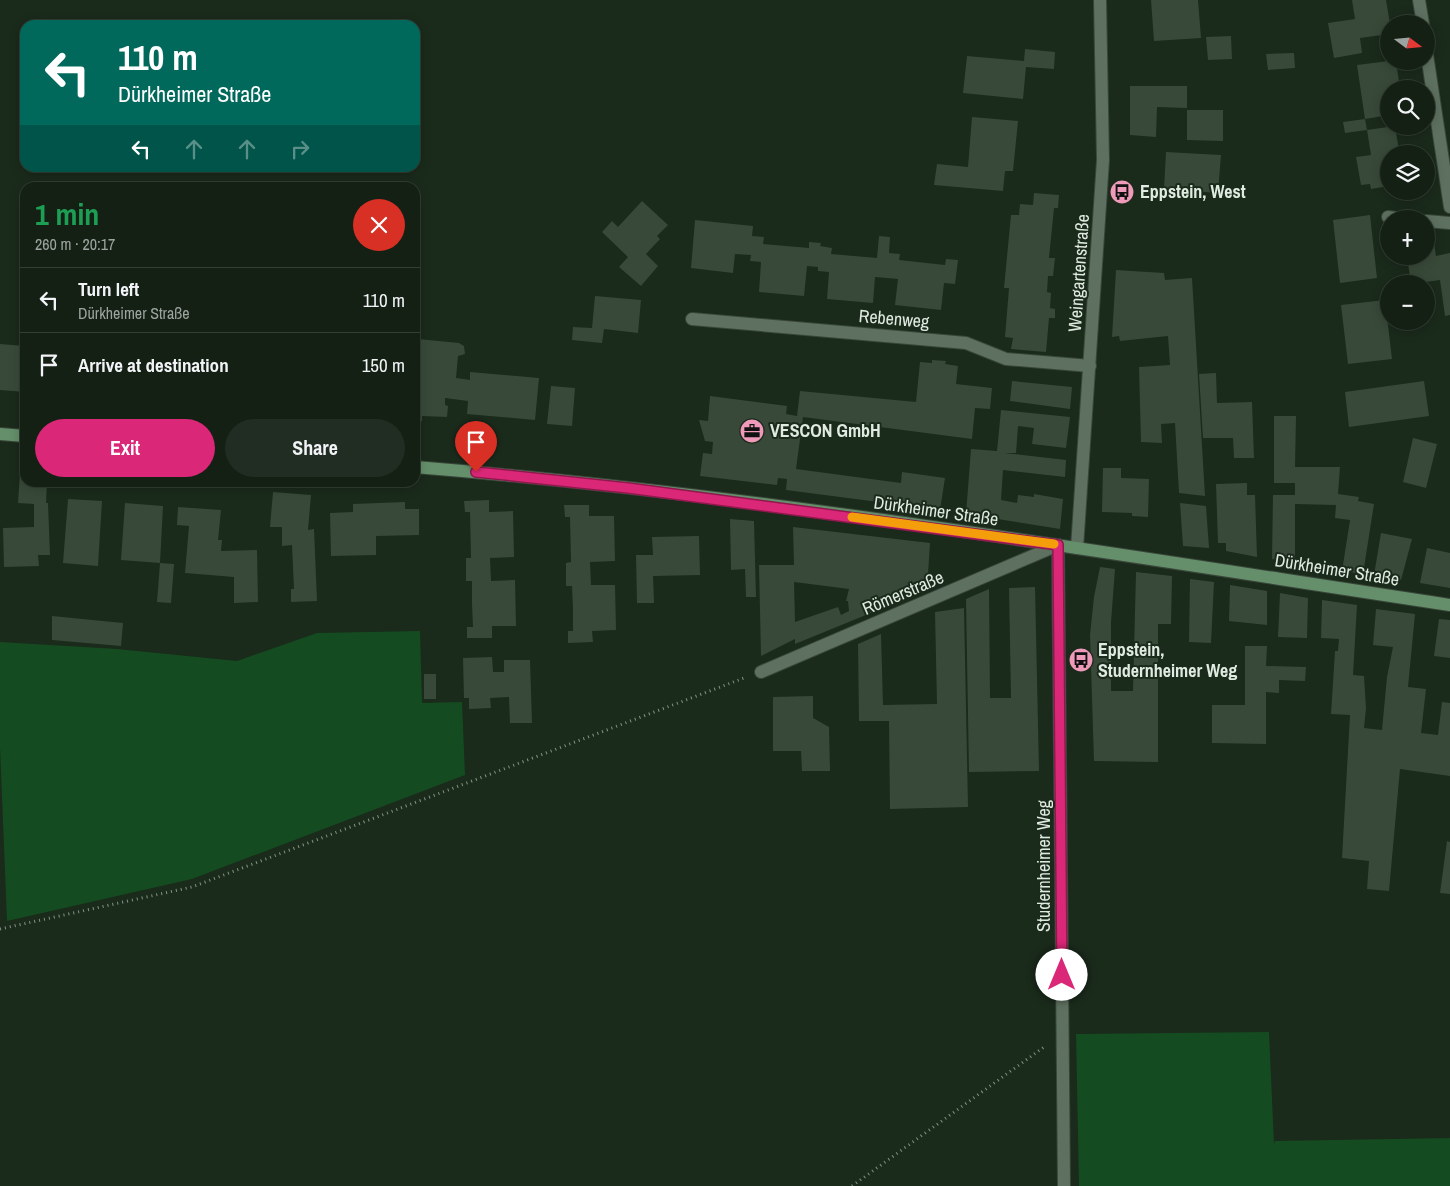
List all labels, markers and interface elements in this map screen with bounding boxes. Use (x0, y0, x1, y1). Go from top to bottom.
north arrow (1380, 15, 1435, 70)
map controls (1380, 15, 1435, 330)
text: 110 m (118, 34, 198, 81)
icon: left (35, 40, 100, 105)
text: Dürkheimer Straße (118, 79, 271, 109)
button: search (1380, 80, 1435, 135)
icon: left (127, 135, 155, 163)
icon: ahead (180, 135, 208, 163)
icon: ahead (233, 135, 261, 163)
icon: right (286, 135, 314, 163)
button: layers (1380, 145, 1435, 200)
bus stop icon: Eppstein, West (1109, 179, 1135, 205)
place label: Eppstein, West (1140, 179, 1246, 204)
text: 1 min (35, 194, 99, 234)
button: close (353, 199, 405, 251)
button: + (1380, 210, 1435, 265)
street label: Weingartenstraße (1062, 213, 1095, 333)
text: 260 m · 20:17 (35, 233, 115, 255)
button: − (1380, 275, 1435, 330)
text: Turn left (78, 276, 139, 302)
icon: left (35, 286, 63, 314)
text: 110 m (363, 287, 405, 313)
text: Dürkheimer Straße (78, 302, 190, 324)
street label: Rebenweg (858, 303, 931, 334)
icon: arrive (35, 351, 63, 379)
text: Arrive at destination (78, 352, 229, 378)
text: 150 m (362, 352, 405, 378)
office icon: VESCON GmbH (739, 418, 765, 444)
place label: VESCON GmbH (770, 418, 881, 443)
button: Exit (35, 419, 215, 477)
button: Share (225, 419, 405, 477)
pin (455, 421, 497, 472)
icon: arrive (462, 428, 490, 456)
street label: Dürkheimer Straße (872, 489, 1000, 532)
street label: Dürkheimer Straße (1273, 547, 1401, 592)
street label: Römerstraße (858, 564, 947, 621)
place label: Eppstein, Studernheimer Weg (1098, 637, 1237, 683)
bus stop icon: Eppstein, Studernheimer Weg (1068, 647, 1094, 673)
street label: Studernheimer Weg (1031, 799, 1056, 932)
position arrow (1035, 948, 1087, 1000)

